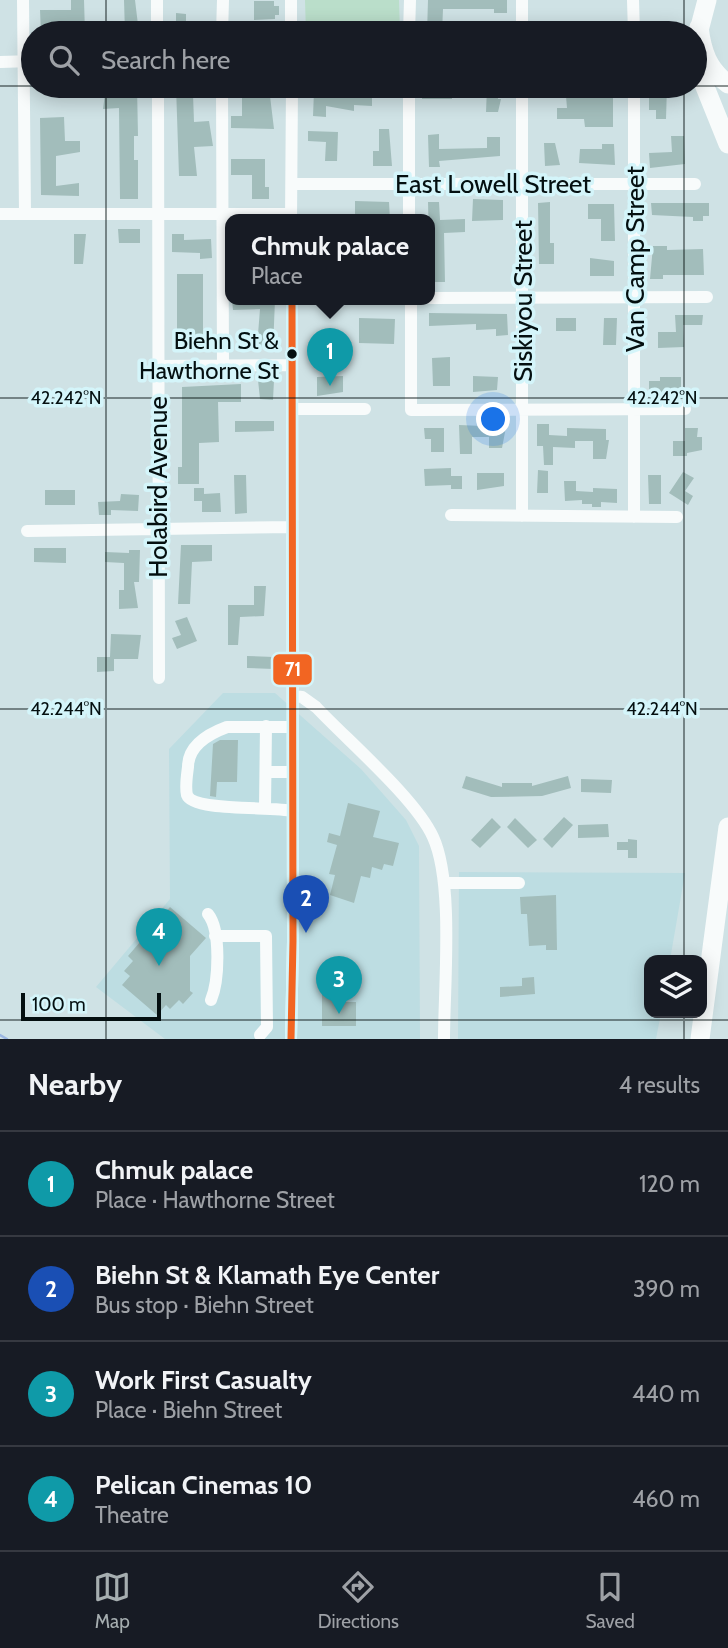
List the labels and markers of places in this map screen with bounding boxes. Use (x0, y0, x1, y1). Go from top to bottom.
place label: Biehn St & Hawthorne St (139, 326, 279, 385)
pin: 1 (307, 328, 353, 386)
marker: Biehn St & Hawthorne St (285, 347, 299, 361)
pin: 2 (283, 875, 329, 933)
pin: 4 (136, 908, 182, 966)
pin: 3 (316, 956, 362, 1014)

